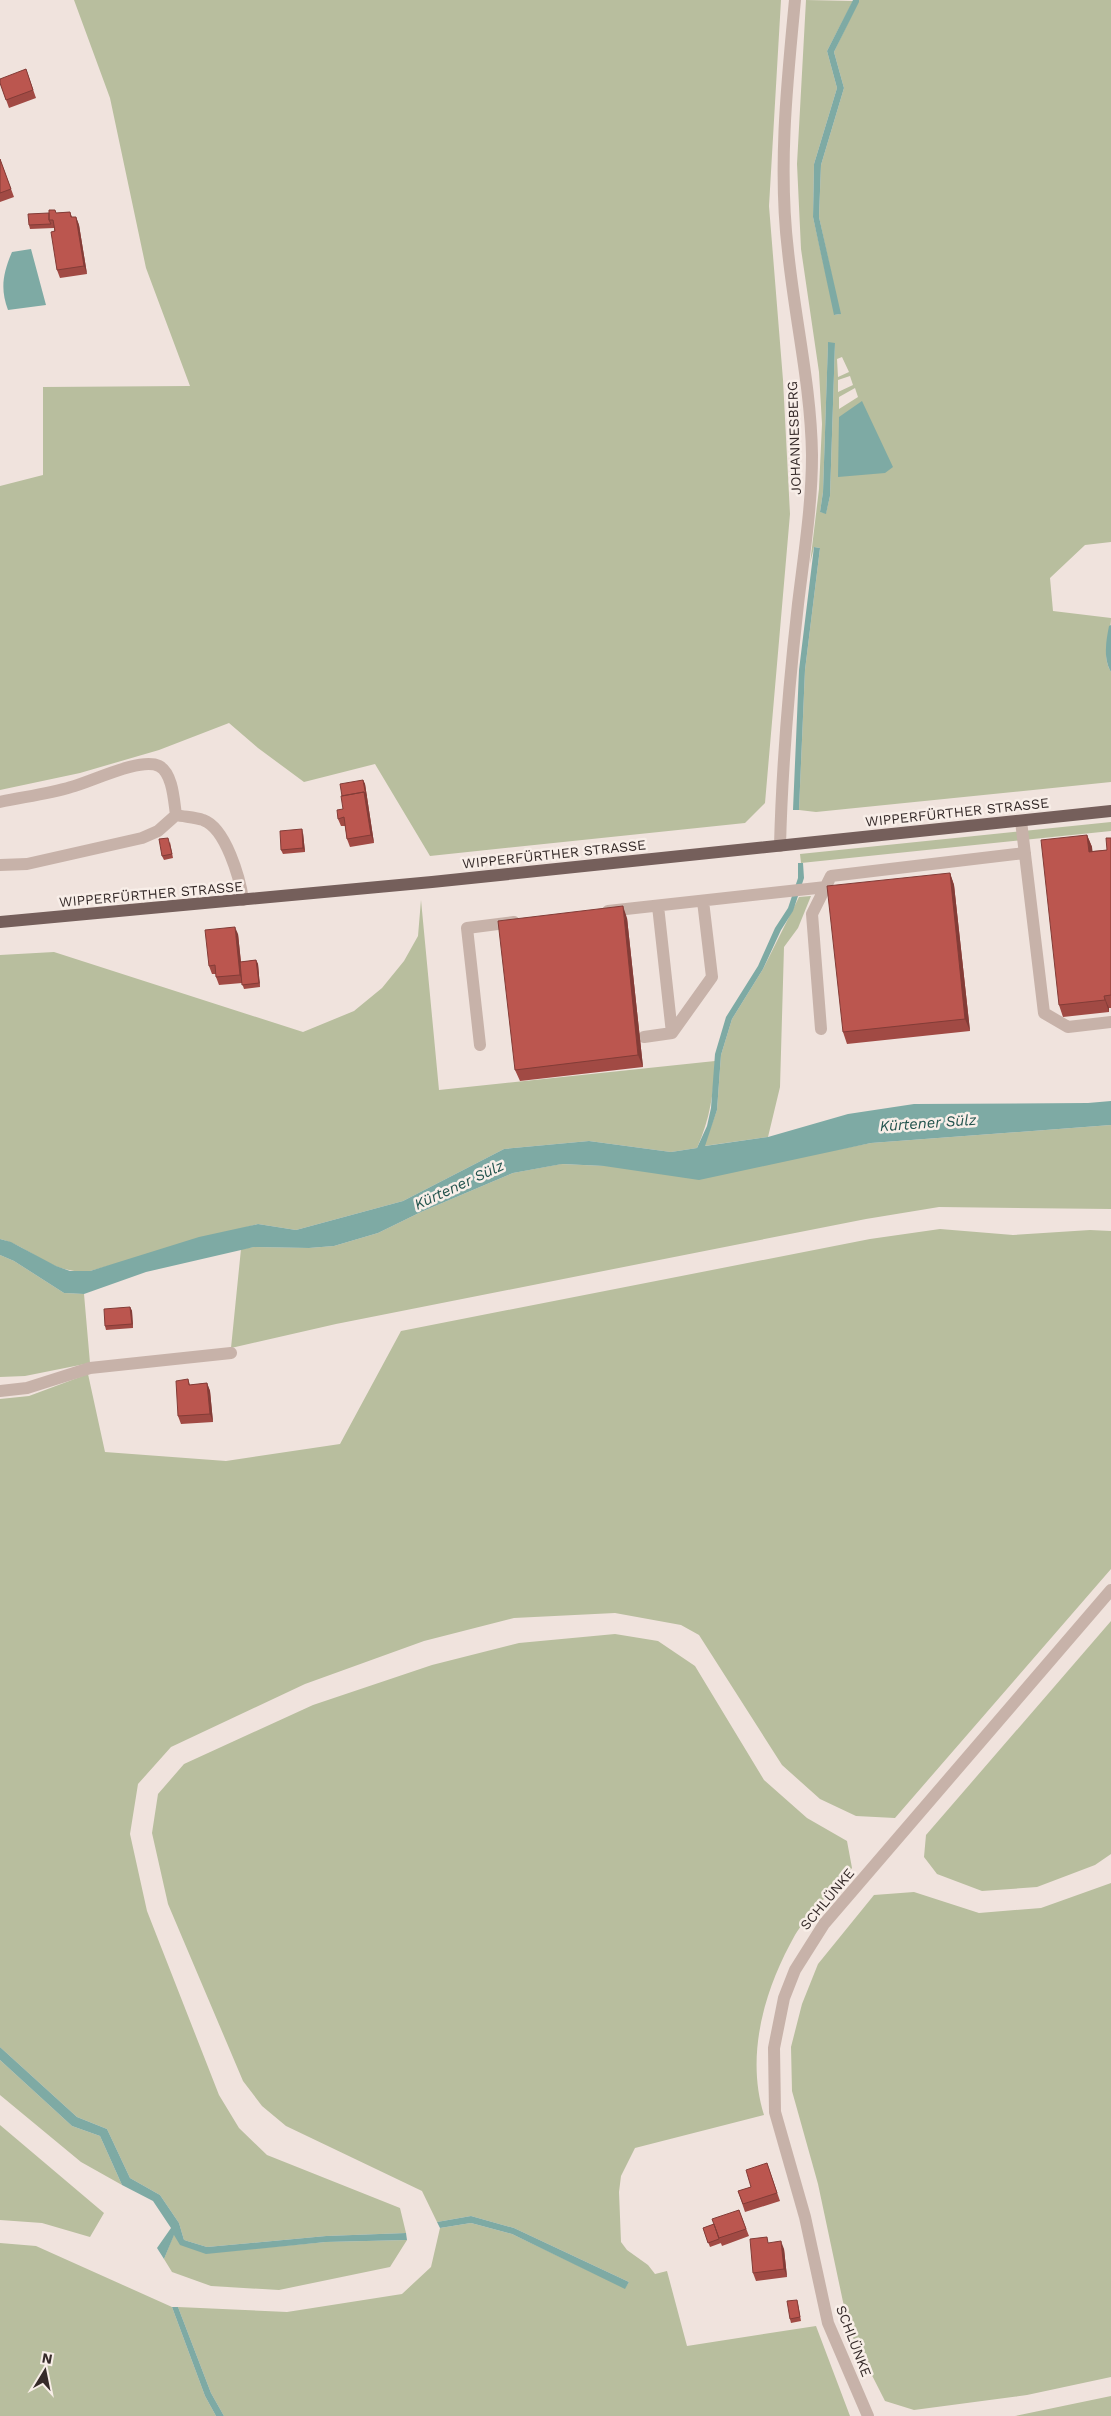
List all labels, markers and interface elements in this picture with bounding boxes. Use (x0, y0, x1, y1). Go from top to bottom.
street label: JOHANNESBERG (784, 381, 804, 495)
street label: WIPPERFÜRTHER STRASSE (864, 794, 1050, 830)
street label: WIPPERFÜRTHER STRASSE (461, 836, 647, 872)
street label: WIPPERFÜRTHER STRASSE (58, 878, 244, 910)
water label: Kürtener Sülz (879, 1111, 977, 1135)
water label: Kürtener Sülz (411, 1156, 507, 1214)
street label: SCHLÜNKE (797, 1865, 857, 1933)
street label: SCHLÜNKE (833, 2303, 875, 2379)
north arrow (20, 2346, 70, 2396)
text: N (41, 2349, 54, 2367)

